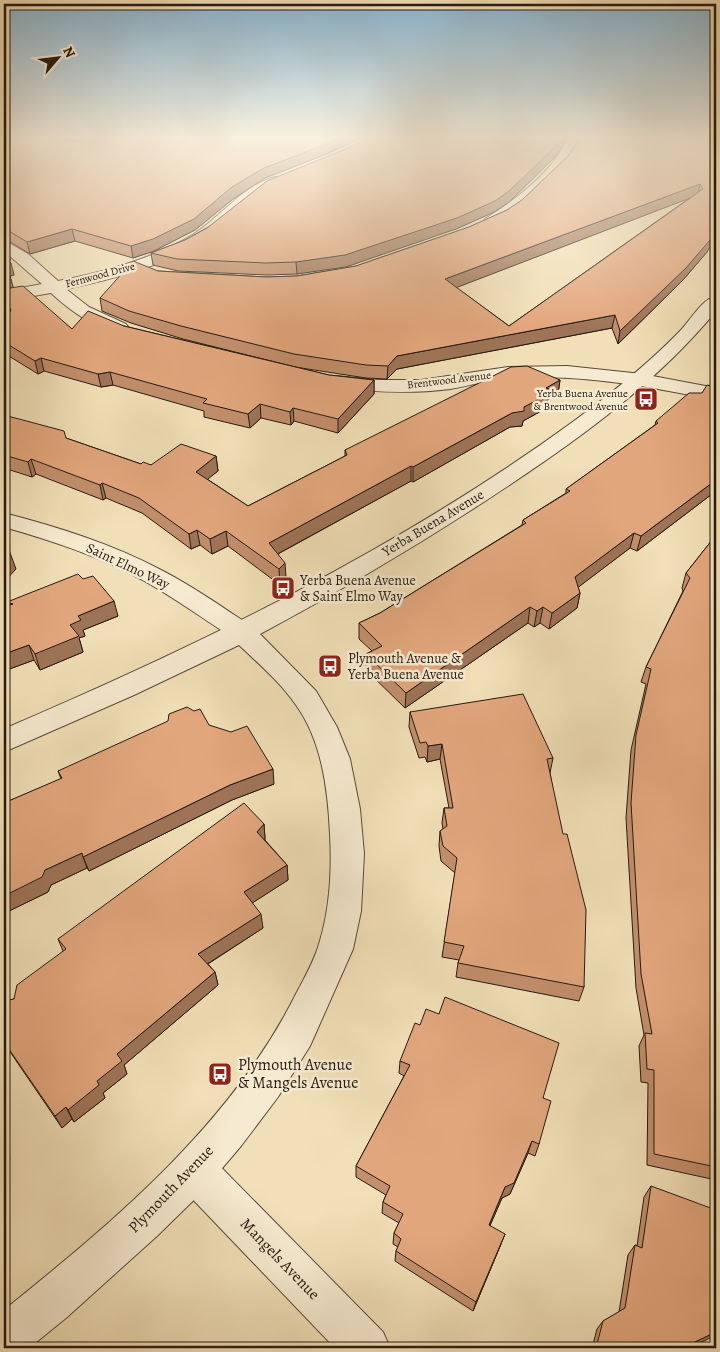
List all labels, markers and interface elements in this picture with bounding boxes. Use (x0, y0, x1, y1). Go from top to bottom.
north arrow (32, 32, 82, 82)
text: N (58, 43, 80, 61)
street label: Fernwood Drive (64, 258, 136, 291)
street label: Brentwood Avenue (406, 367, 492, 393)
place label: Yerba Buena Avenue & Brentwood Avenue (534, 386, 628, 414)
bus stop icon: Yerba Buena Avenue & Brentwood Avenue (633, 386, 659, 412)
street label: Yerba Buena Avenue (378, 485, 488, 562)
street label: Saint Elmo Way (83, 538, 174, 594)
place label: Yerba Buena Avenue & Saint Elmo Way (299, 571, 416, 606)
bus stop icon: Yerba Buena Avenue & Saint Elmo Way (270, 575, 296, 601)
place label: Plymouth Avenue & Yerba Buena Avenue (347, 649, 464, 684)
bus stop icon: Plymouth Avenue & Yerba Buena Avenue (317, 653, 343, 679)
place label: Plymouth Avenue & Mangels Avenue (238, 1054, 358, 1094)
bus stop icon: Plymouth Avenue & Mangels Avenue (207, 1061, 233, 1087)
street label: Plymouth Avenue (123, 1140, 219, 1238)
street label: Mangels Avenue (235, 1213, 325, 1305)

